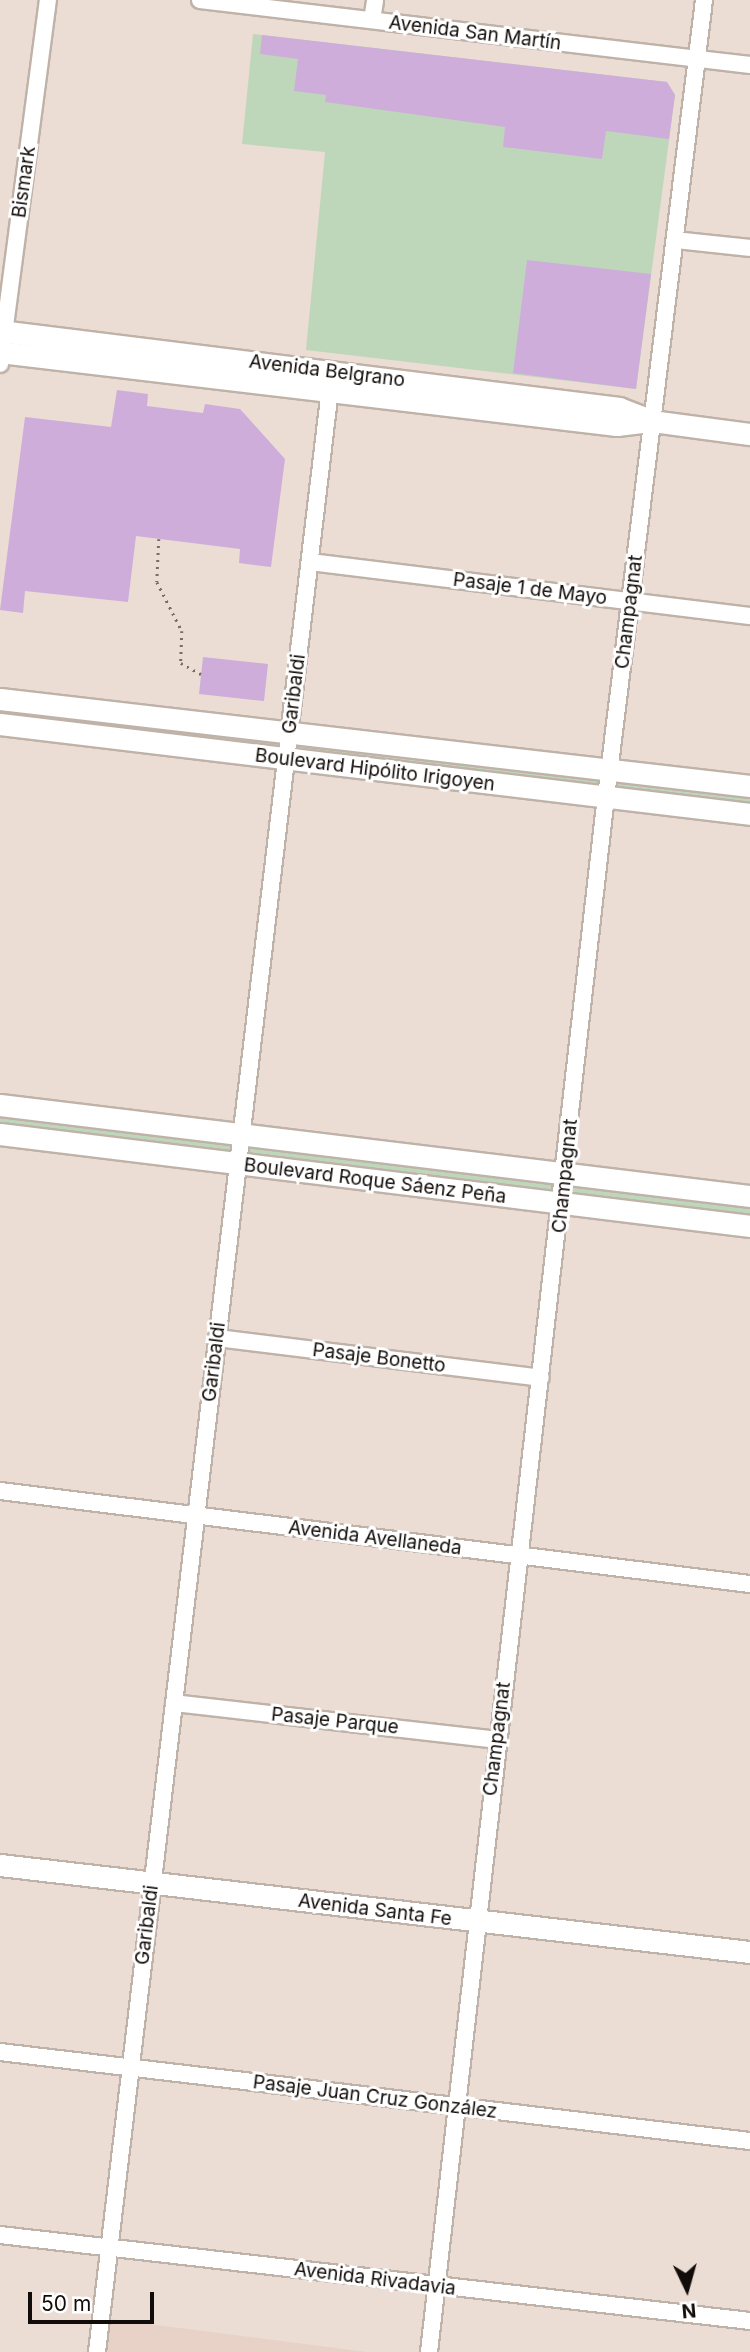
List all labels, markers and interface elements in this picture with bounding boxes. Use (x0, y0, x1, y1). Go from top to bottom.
street label: Avenida San Martín (388, 11, 562, 55)
street label: Bismark (8, 145, 40, 219)
street label: Avenida Belgrano (248, 350, 406, 392)
street label: Champagnat (611, 554, 647, 670)
street label: Pasaje 1 de Mayo (452, 568, 608, 610)
street label: Garibaldi (278, 653, 310, 735)
street label: Boulevard Hipólito Irigoyen (254, 744, 496, 796)
street label: Champagnat (548, 1118, 582, 1234)
street label: Boulevard Roque Sáenz Peña (243, 1154, 507, 1208)
street label: Garibaldi (198, 1321, 230, 1403)
street label: Pasaje Bonetto (311, 1339, 447, 1377)
street label: Avenida Avellaneda (287, 1516, 463, 1560)
street label: Champagnat (479, 1681, 515, 1797)
street label: Pasaje Parque (270, 1703, 400, 1739)
street label: Garibaldi (131, 1884, 163, 1966)
street label: Avenida Santa Fe (297, 1889, 453, 1931)
street label: Pasaje Juan Cruz González (252, 2071, 498, 2123)
north arrow (652, 2254, 722, 2324)
street label: Avenida Rivadavia (293, 2258, 457, 2300)
scale bar (32, 2278, 158, 2322)
text: 50 m (41, 2291, 91, 2316)
text: N (681, 2298, 697, 2323)

